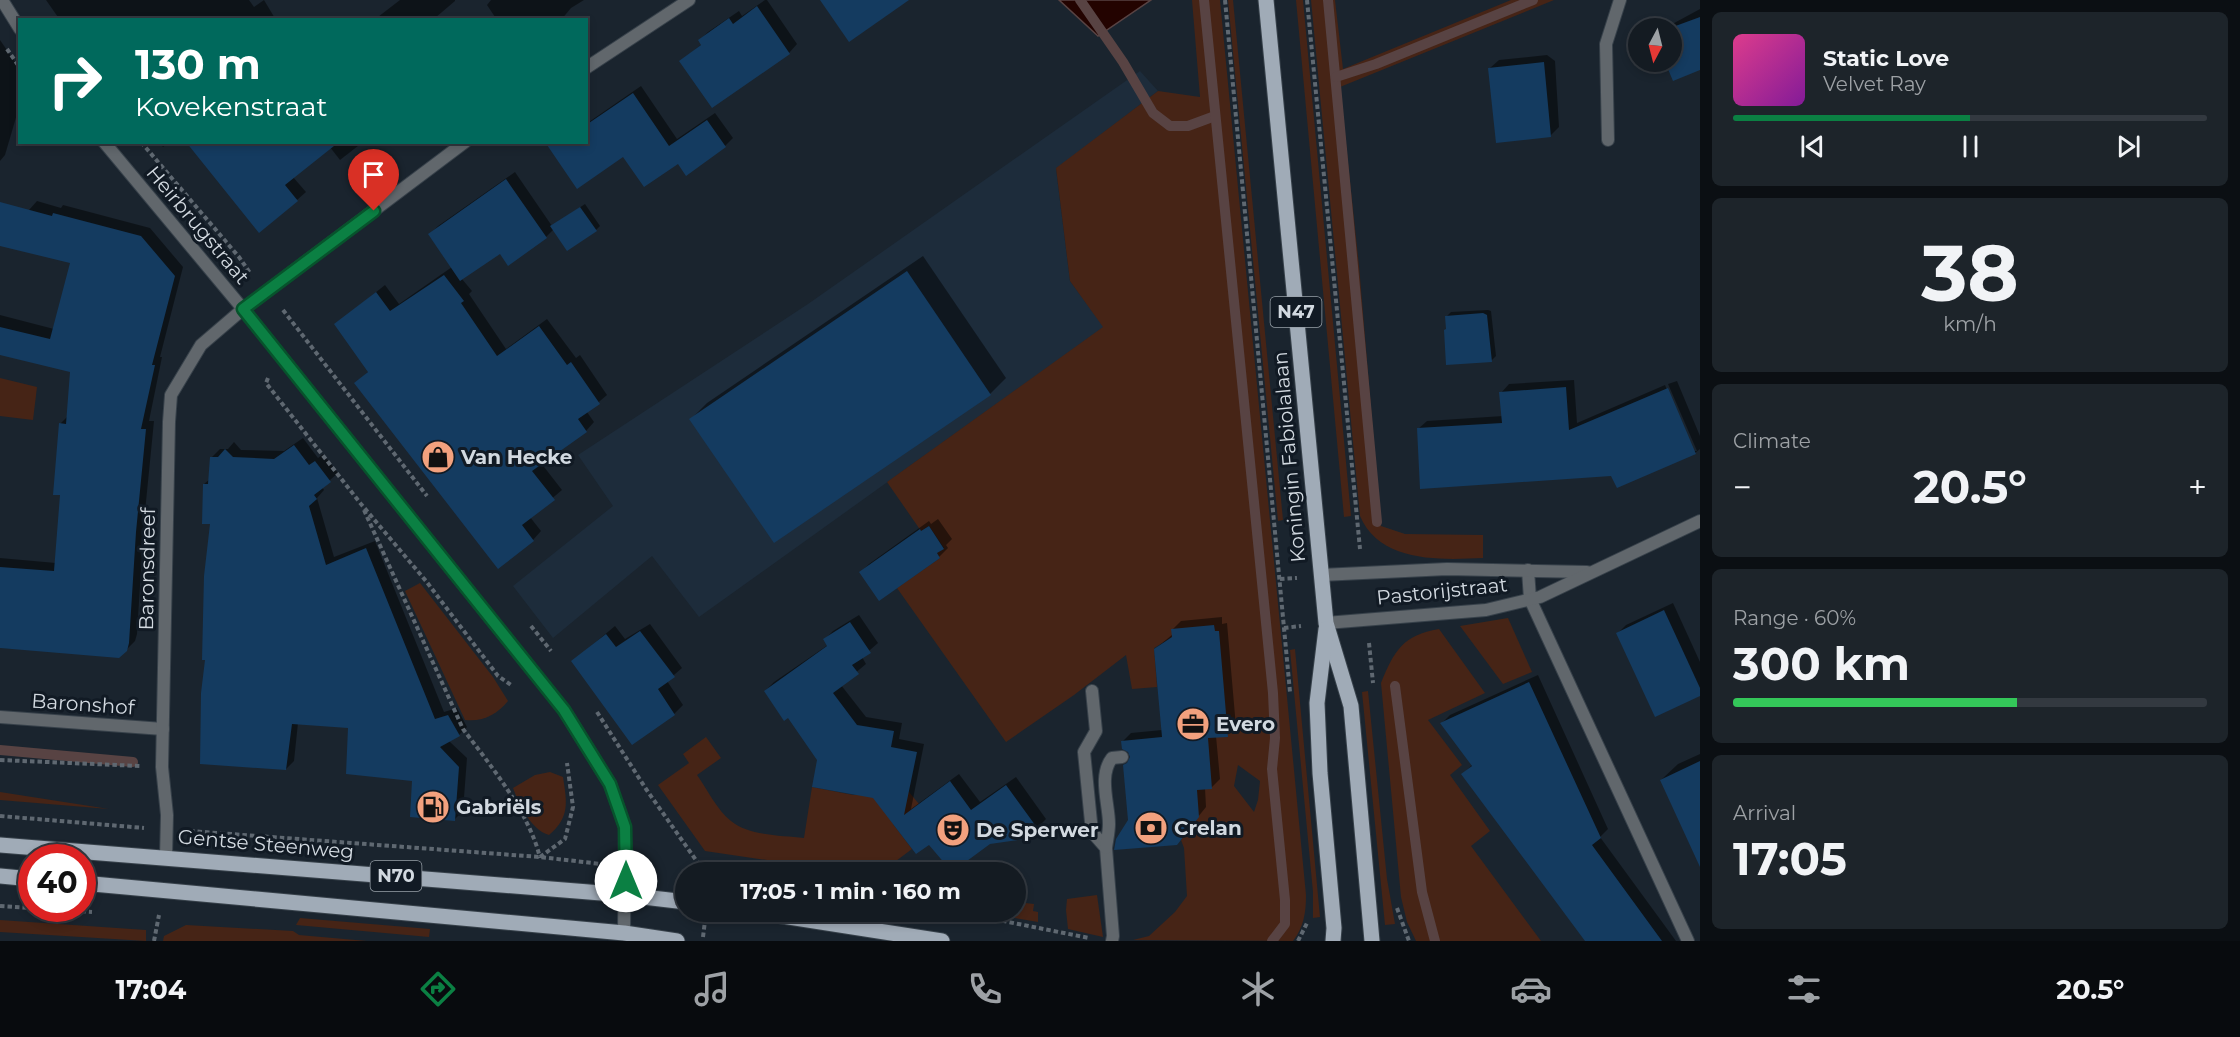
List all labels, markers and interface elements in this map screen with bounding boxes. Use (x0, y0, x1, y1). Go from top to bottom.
north arrow (1628, 18, 1682, 72)
map controls (1628, 18, 1682, 72)
text: 130 m (135, 38, 261, 90)
icon: right (36, 42, 114, 120)
text: Static Love (1823, 45, 1949, 72)
text: Velvet Ray (1823, 72, 1926, 96)
text: Kovekenstraat (135, 90, 327, 123)
icon: previous (1796, 130, 1829, 163)
icon: pause (1954, 130, 1987, 163)
icon: next (2112, 130, 2145, 163)
pin (348, 149, 399, 211)
icon: arrive (357, 158, 390, 191)
street label: Heirbrugstraat (142, 161, 254, 289)
text: 38 (1921, 225, 2019, 321)
road number: N47 (1270, 297, 1322, 327)
text: km/h (1943, 312, 1997, 336)
street label: Koningin Fabiolalaan (1268, 350, 1310, 564)
text: Climate (1733, 429, 1811, 453)
shop icon: Van Hecke (420, 439, 456, 475)
place label: Van Hecke (460, 445, 572, 469)
text: 20.5° (1913, 459, 2027, 514)
text: − (1733, 467, 1752, 507)
text: + (2188, 467, 2207, 507)
street label: Baronsdreef (134, 506, 160, 631)
street label: Pastorijstraat (1375, 572, 1509, 610)
text: Range · 60% (1733, 606, 1856, 630)
text: 300 km (1733, 636, 1910, 691)
street label: Baronshof (31, 688, 137, 720)
office icon: Evero (1175, 706, 1211, 742)
place label: Evero (1216, 712, 1275, 736)
fuel station icon: Gabriëls (415, 789, 451, 825)
place label: Gabriëls (456, 795, 542, 819)
text: Arrival (1733, 801, 1796, 825)
bank icon: Crelan (1133, 810, 1169, 846)
theatre icon: De Sperwer (935, 812, 971, 848)
place label: Crelan (1174, 816, 1242, 840)
place label: De Sperwer (976, 818, 1099, 842)
street label: Gentse Steenweg (177, 824, 355, 864)
text: 17:05 (1733, 831, 1847, 886)
speed limit sign: 40 (18, 844, 96, 922)
position arrow (594, 849, 658, 913)
road number: N70 (370, 861, 422, 891)
text: 17:05 · 1 min · 160 m (740, 878, 961, 905)
icon: directions (417, 968, 459, 1010)
icon: music (691, 968, 733, 1010)
icon: phone (964, 968, 1006, 1010)
icon: climate (1237, 968, 1279, 1010)
icon: car (1510, 968, 1552, 1010)
icon: filters (1783, 968, 1825, 1010)
text: 17:04 (116, 973, 186, 1006)
text: 20.5° (2056, 973, 2124, 1006)

